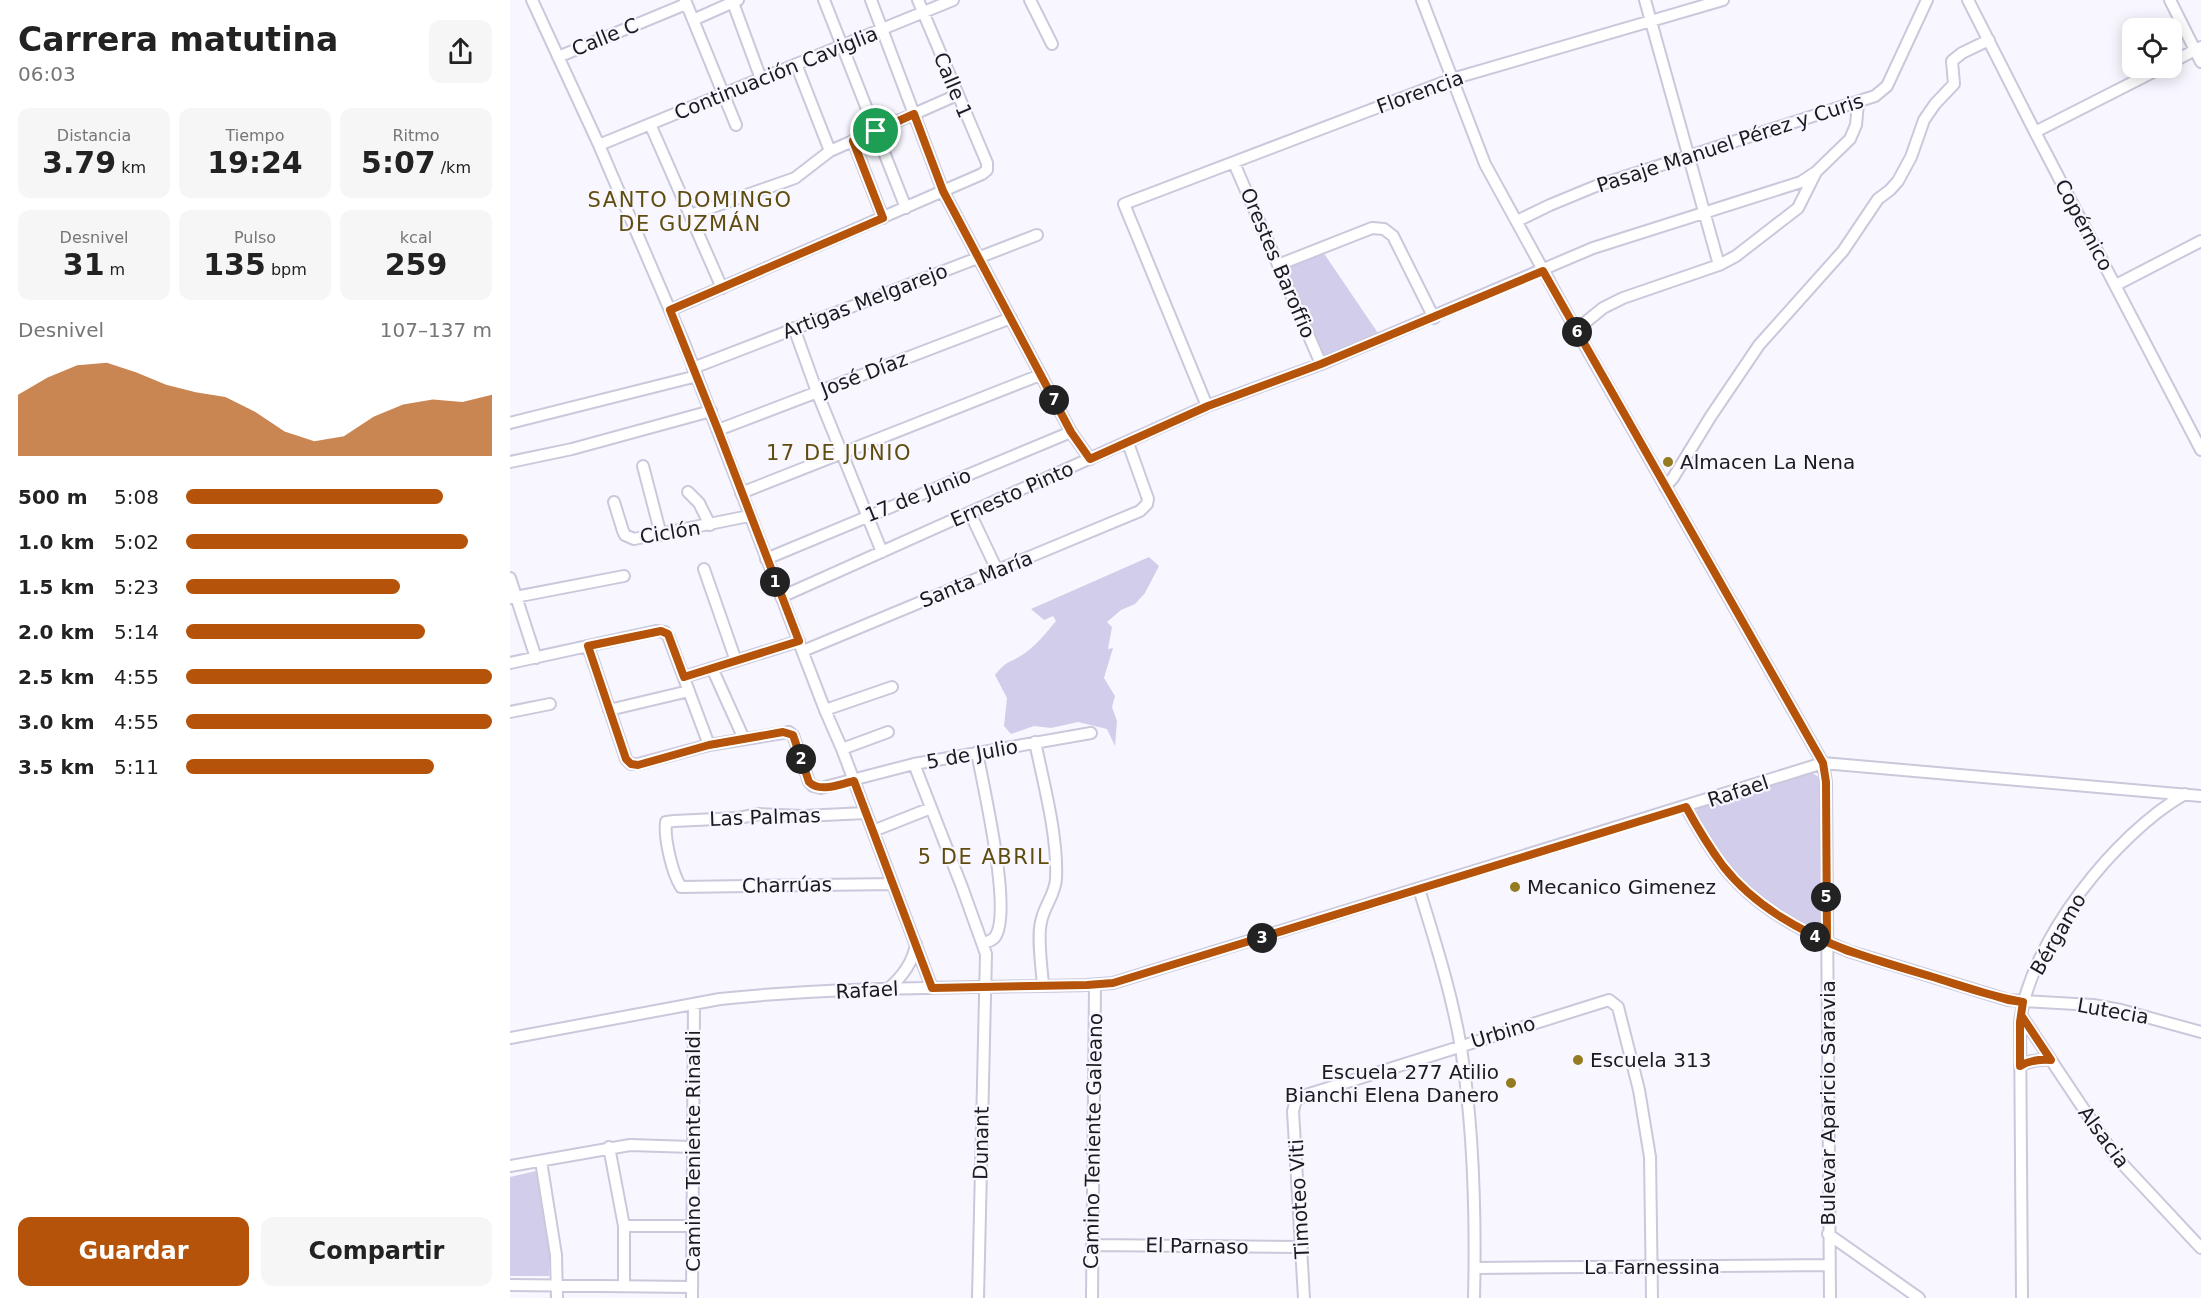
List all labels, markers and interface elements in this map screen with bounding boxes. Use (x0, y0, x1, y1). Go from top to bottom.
street label: Calle C (568, 13, 642, 61)
map controls (2122, 18, 2182, 78)
button: locate (2122, 18, 2182, 78)
text: Carrera matutina (18, 20, 338, 59)
button: share (429, 20, 492, 83)
street label: Continuación Caviglia (671, 21, 881, 125)
street label: Calle 1 (929, 49, 977, 121)
text: 06:03 (18, 62, 76, 86)
street label: Florencia (1373, 65, 1467, 119)
street label: Pasaje Manuel Pérez y Curis (1594, 88, 1866, 198)
pin (850, 105, 901, 156)
icon: arrive (859, 114, 892, 147)
text: Distancia (57, 126, 131, 145)
text: Tiempo (225, 126, 285, 145)
text: Ritmo (392, 126, 440, 145)
text: 3.79 (42, 145, 116, 180)
text: 19:24 (207, 145, 303, 180)
text: 5:07 (361, 145, 436, 180)
text: km (116, 158, 146, 177)
text: /km (436, 158, 471, 177)
street label: Copérnico (2050, 175, 2118, 275)
street label: Orestes Baroffio (1235, 184, 1321, 342)
district label: SANTO DOMINGO DE GUZMÁN (588, 188, 792, 236)
text: Desnivel (60, 228, 128, 247)
text: Pulso (234, 228, 276, 247)
text: kcal (400, 228, 432, 247)
text: 31 (63, 247, 105, 282)
text: 135 (203, 247, 266, 282)
text: 259 (385, 247, 447, 282)
street label: Artigas Melgarejo (779, 258, 951, 344)
text: m (105, 260, 125, 279)
text: bpm (266, 260, 307, 279)
pin: 6 (1562, 317, 1592, 347)
text: Desnivel (18, 318, 104, 342)
text: 107–137 m (380, 318, 492, 342)
text: 6 (1571, 322, 1583, 341)
street label: José Díaz (815, 347, 911, 402)
pin: 7 (1039, 385, 1069, 415)
text: 7 (1048, 390, 1060, 409)
district label: 17 DE JUNIO (766, 441, 912, 465)
place label: Almacen La Nena (1680, 450, 1855, 474)
marker: Almacen La Nena (1661, 455, 1675, 469)
street label: Ernesto Pinto (947, 456, 1077, 532)
street label: 17 de Junio (861, 463, 975, 527)
text: 500 m (18, 485, 88, 509)
text: 5:08 (114, 485, 159, 509)
street label: Ciclón (638, 515, 702, 549)
text: 1.0 km (18, 530, 95, 554)
text: 5:02 (114, 530, 159, 554)
street label: Santa María (916, 545, 1036, 613)
pin: 1 (760, 567, 790, 597)
text: 1 (769, 572, 781, 591)
text: 1.5 km (18, 575, 95, 599)
text: 5:23 (114, 575, 159, 599)
text: 2.0 km (18, 620, 95, 644)
text: 5:14 (114, 620, 159, 644)
text: 2.5 km (18, 665, 95, 689)
text: 4:55 (114, 665, 159, 689)
text: 3.0 km (18, 710, 95, 734)
text: 4:55 (114, 710, 159, 734)
street label: 5 de Julio (924, 734, 1020, 774)
pin: 2 (786, 744, 816, 774)
text: 2 (795, 749, 807, 768)
text: 3.5 km (18, 755, 95, 779)
text: 5:11 (114, 755, 159, 779)
street label: Rafael (1704, 770, 1772, 812)
street label: Las Palmas (709, 803, 821, 831)
district label: 5 DE ABRIL (918, 845, 1050, 869)
street label: Charrúas (742, 872, 832, 898)
place label: Mecanico Gimenez (1527, 875, 1716, 899)
marker: Mecanico Gimenez (1508, 880, 1522, 894)
pin: 5 (1811, 882, 1841, 912)
text: 5 (1820, 887, 1832, 906)
street label: Bérgamo (2025, 889, 2091, 979)
pin: 4 (1800, 922, 1830, 952)
pin: 3 (1247, 923, 1277, 953)
text: 4 (1809, 927, 1821, 946)
text: 3 (1256, 928, 1268, 947)
street label: Rafael (835, 976, 899, 1004)
street label: Bulevar Aparicio Saravia (1816, 980, 1840, 1226)
street label: Lutecia (2075, 993, 2151, 1029)
street label: Urbino (1468, 1011, 1538, 1053)
street label: Camino Teniente Galeano (1079, 1013, 1107, 1269)
street label: Camino Teniente Rinaldi (681, 1030, 705, 1272)
place label: Escuela 313 (1590, 1048, 1711, 1072)
marker: Escuela 313 (1571, 1053, 1585, 1067)
place label: Escuela 277 Atilio Bianchi Elena Danero (1285, 1060, 1499, 1107)
marker: Escuela 277 Atilio Bianchi Elena Danero (1504, 1076, 1518, 1090)
street label: Alsacia (2074, 1101, 2134, 1173)
street label: Dunant (968, 1106, 994, 1180)
street label: Timoteo Viti (1284, 1139, 1314, 1260)
button: Guardar (18, 1217, 249, 1286)
button: Compartir (261, 1217, 492, 1286)
street label: El Parnaso (1145, 1233, 1249, 1259)
street label: La Farnessina (1584, 1255, 1720, 1279)

